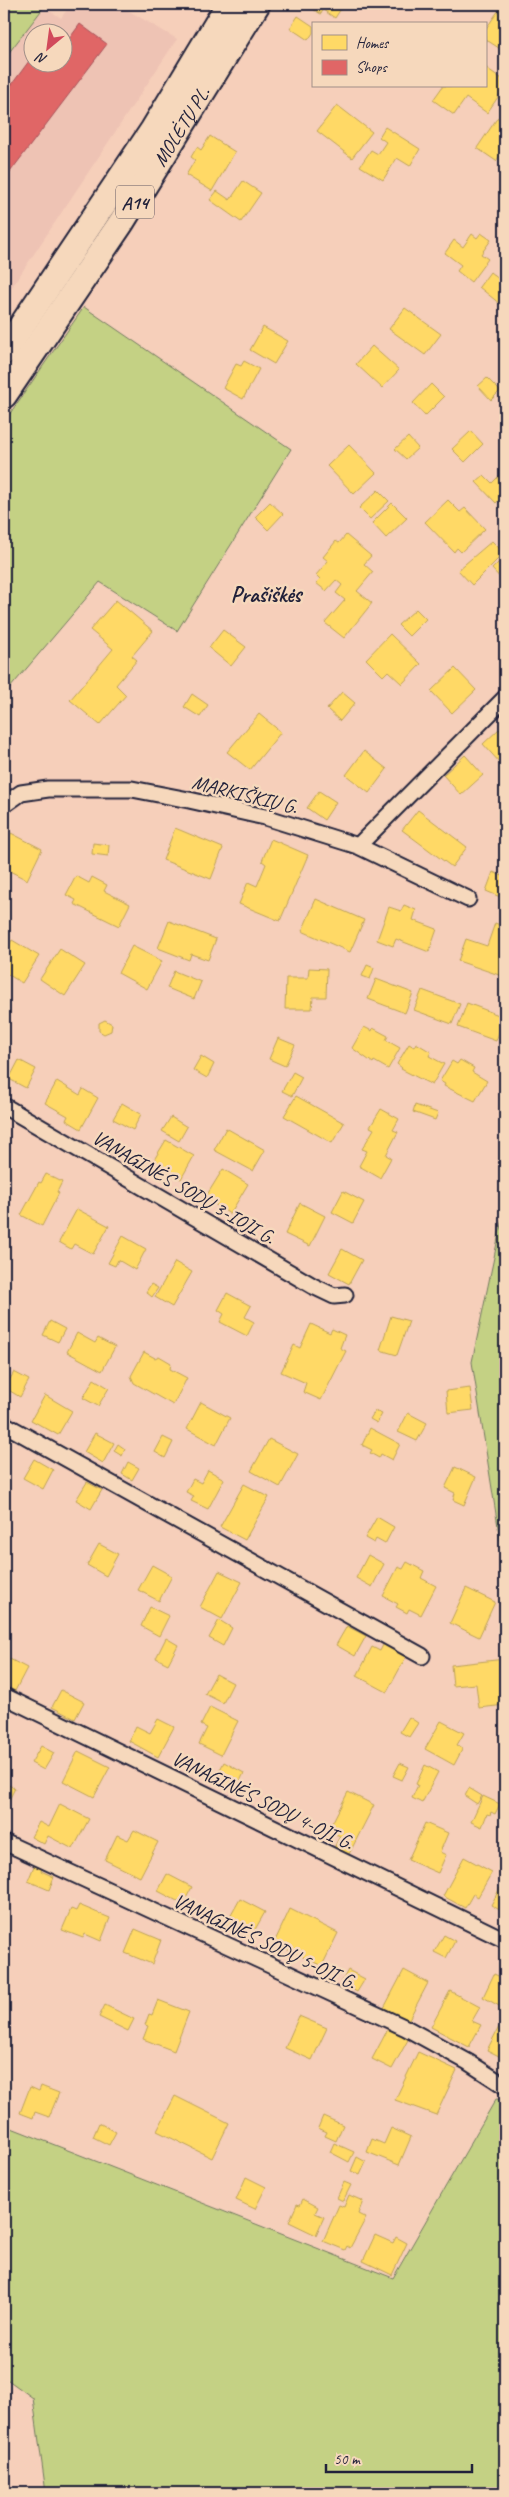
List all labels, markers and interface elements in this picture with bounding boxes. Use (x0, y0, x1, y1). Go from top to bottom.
north arrow (22, 22, 72, 72)
legend (312, 22, 486, 88)
text: Homes (356, 34, 390, 53)
text: N (32, 48, 50, 68)
text: Shops (356, 58, 389, 77)
street label: MOLĖTŲ PL. (147, 82, 216, 171)
road number: A14 (116, 186, 154, 218)
district label: Prašiškės (231, 581, 303, 609)
street label: MARKIŠKIŲ G. (189, 769, 300, 820)
street label: VANAGINĖS SODŲ 3-IOJI G. (88, 1125, 280, 1250)
street label: VANAGINĖS SODŲ 4-OJI G. (168, 1746, 358, 1855)
street label: VANAGINĖS SODŲ 5-OJI G. (169, 1888, 360, 1995)
scale bar (326, 2442, 473, 2474)
text: 50 m (334, 2450, 361, 2469)

